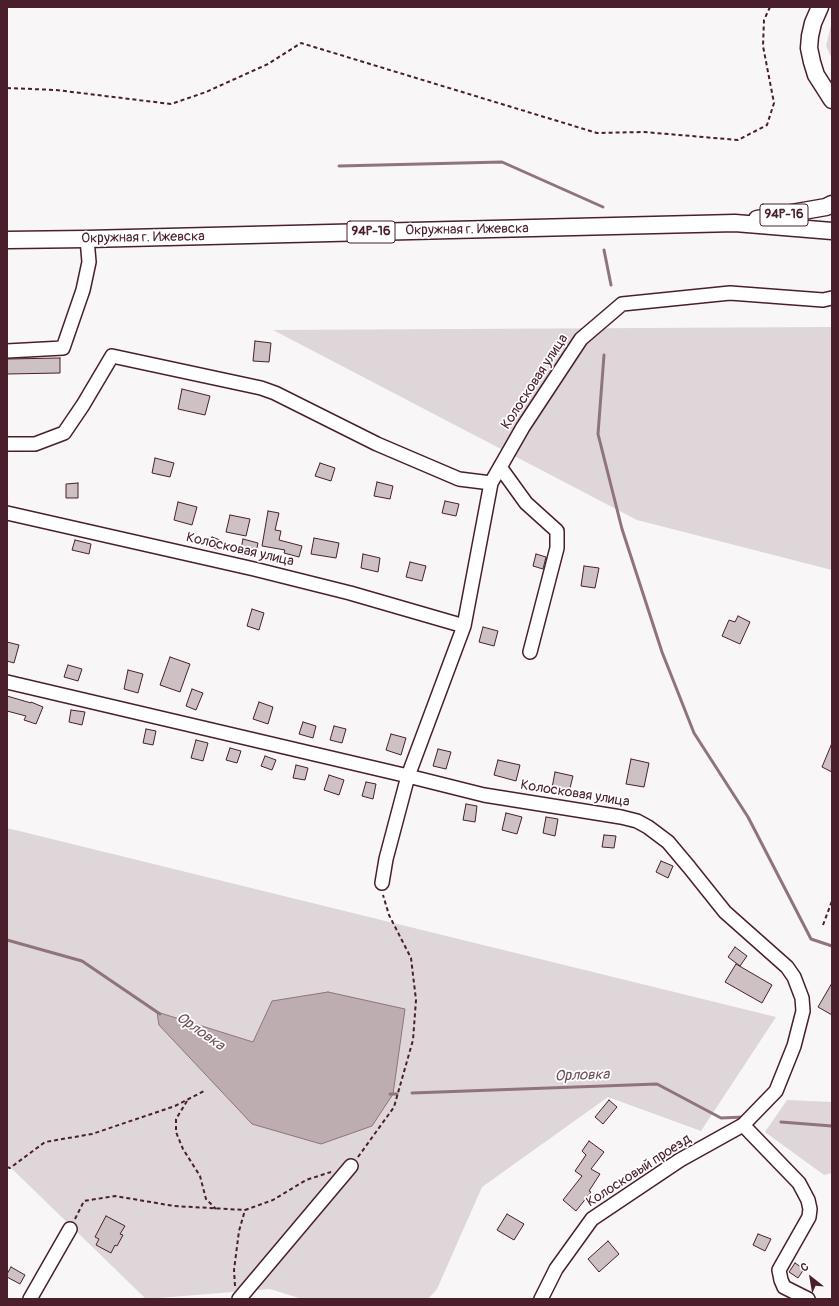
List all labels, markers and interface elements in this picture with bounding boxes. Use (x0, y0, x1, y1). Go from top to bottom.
road number: 94Р-16 (760, 204, 808, 226)
road number: 94Р-16 (347, 221, 395, 243)
street label: Окружная г. Ижевска (405, 221, 529, 239)
street label: Окружная г. Ижевска (81, 229, 205, 247)
street label: Колосковая улица (498, 331, 572, 433)
street label: Колосковая улица (184, 529, 296, 571)
street label: Колосковая улица (519, 777, 631, 811)
water label: Орловка (172, 1009, 228, 1055)
water label: Орловка (554, 1066, 610, 1086)
street label: Колосковый проезд (584, 1131, 694, 1211)
north arrow (791, 1258, 831, 1298)
text: С (798, 1260, 811, 1275)

